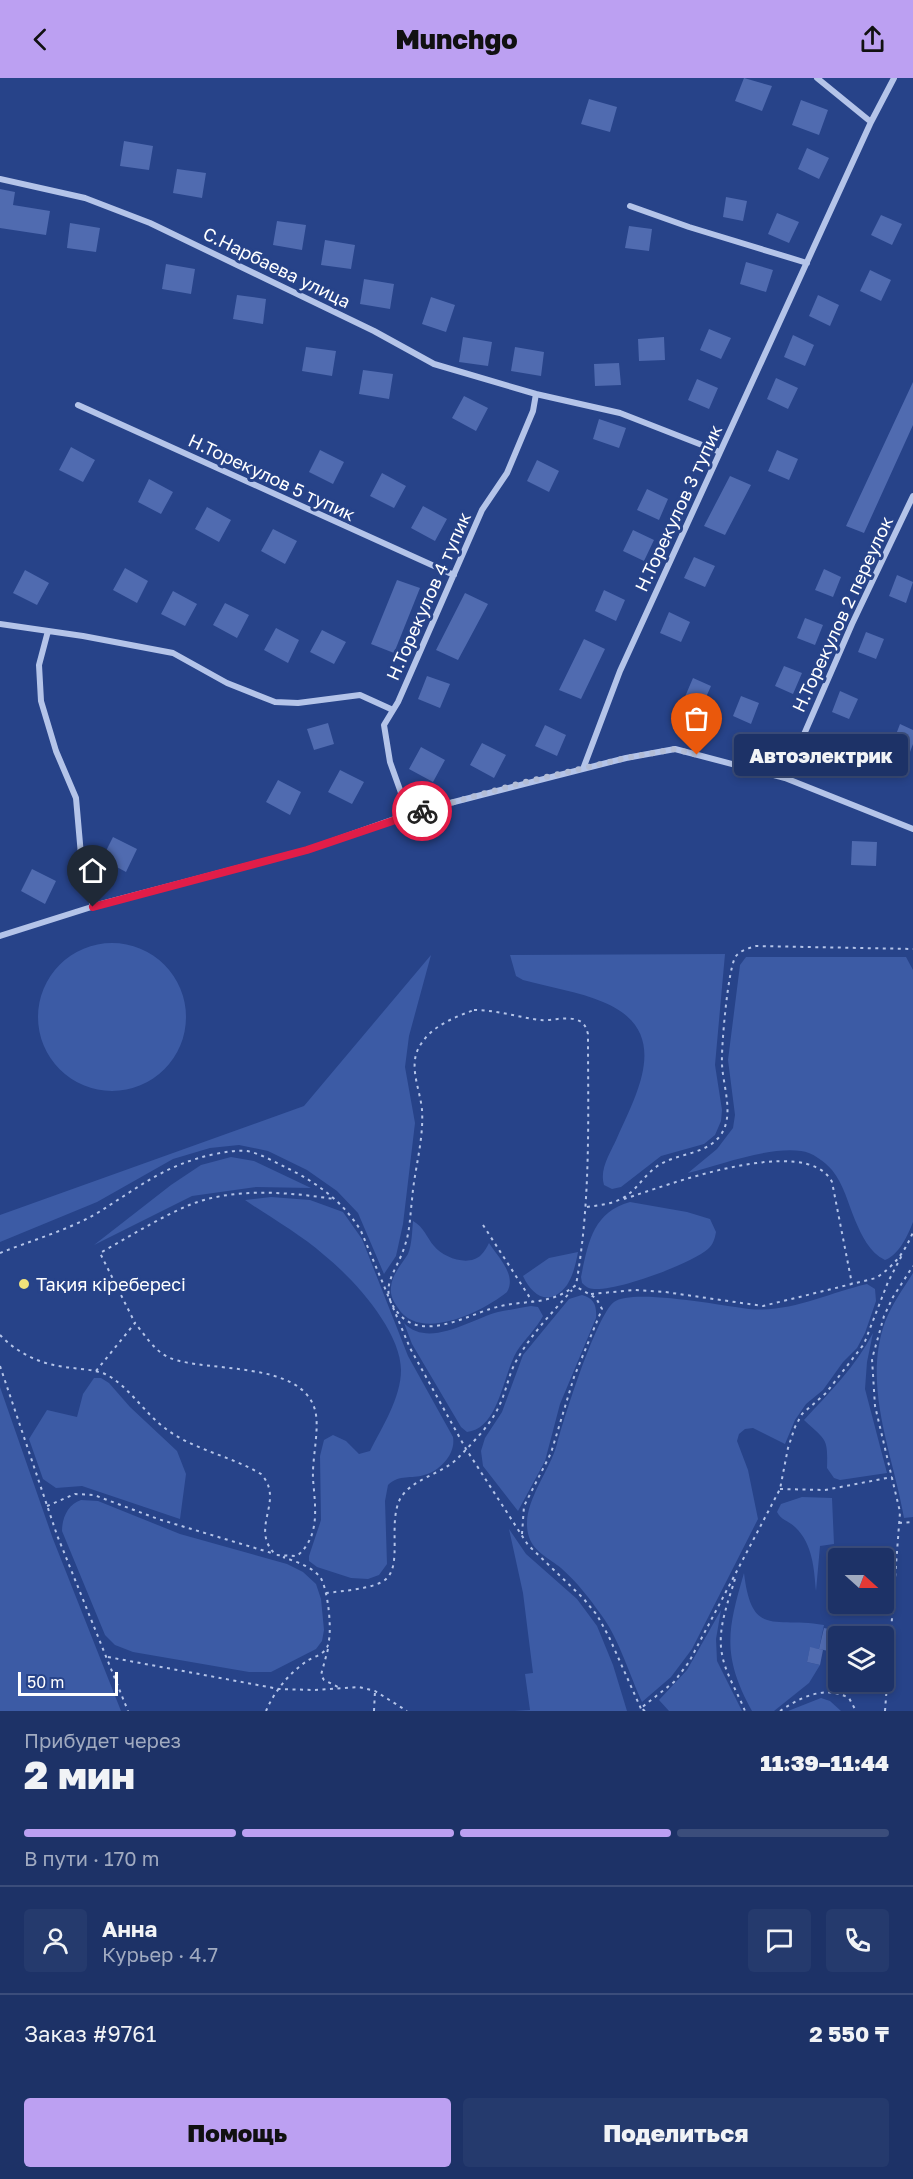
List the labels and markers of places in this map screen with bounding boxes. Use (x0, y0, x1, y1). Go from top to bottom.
pin (671, 693, 722, 755)
callout: Автоэлектрик (733, 734, 907, 776)
pin (67, 845, 118, 907)
place label: Тақия кіребересі (36, 1273, 186, 1295)
marker: Тақия кіребересі (17, 1277, 31, 1291)

